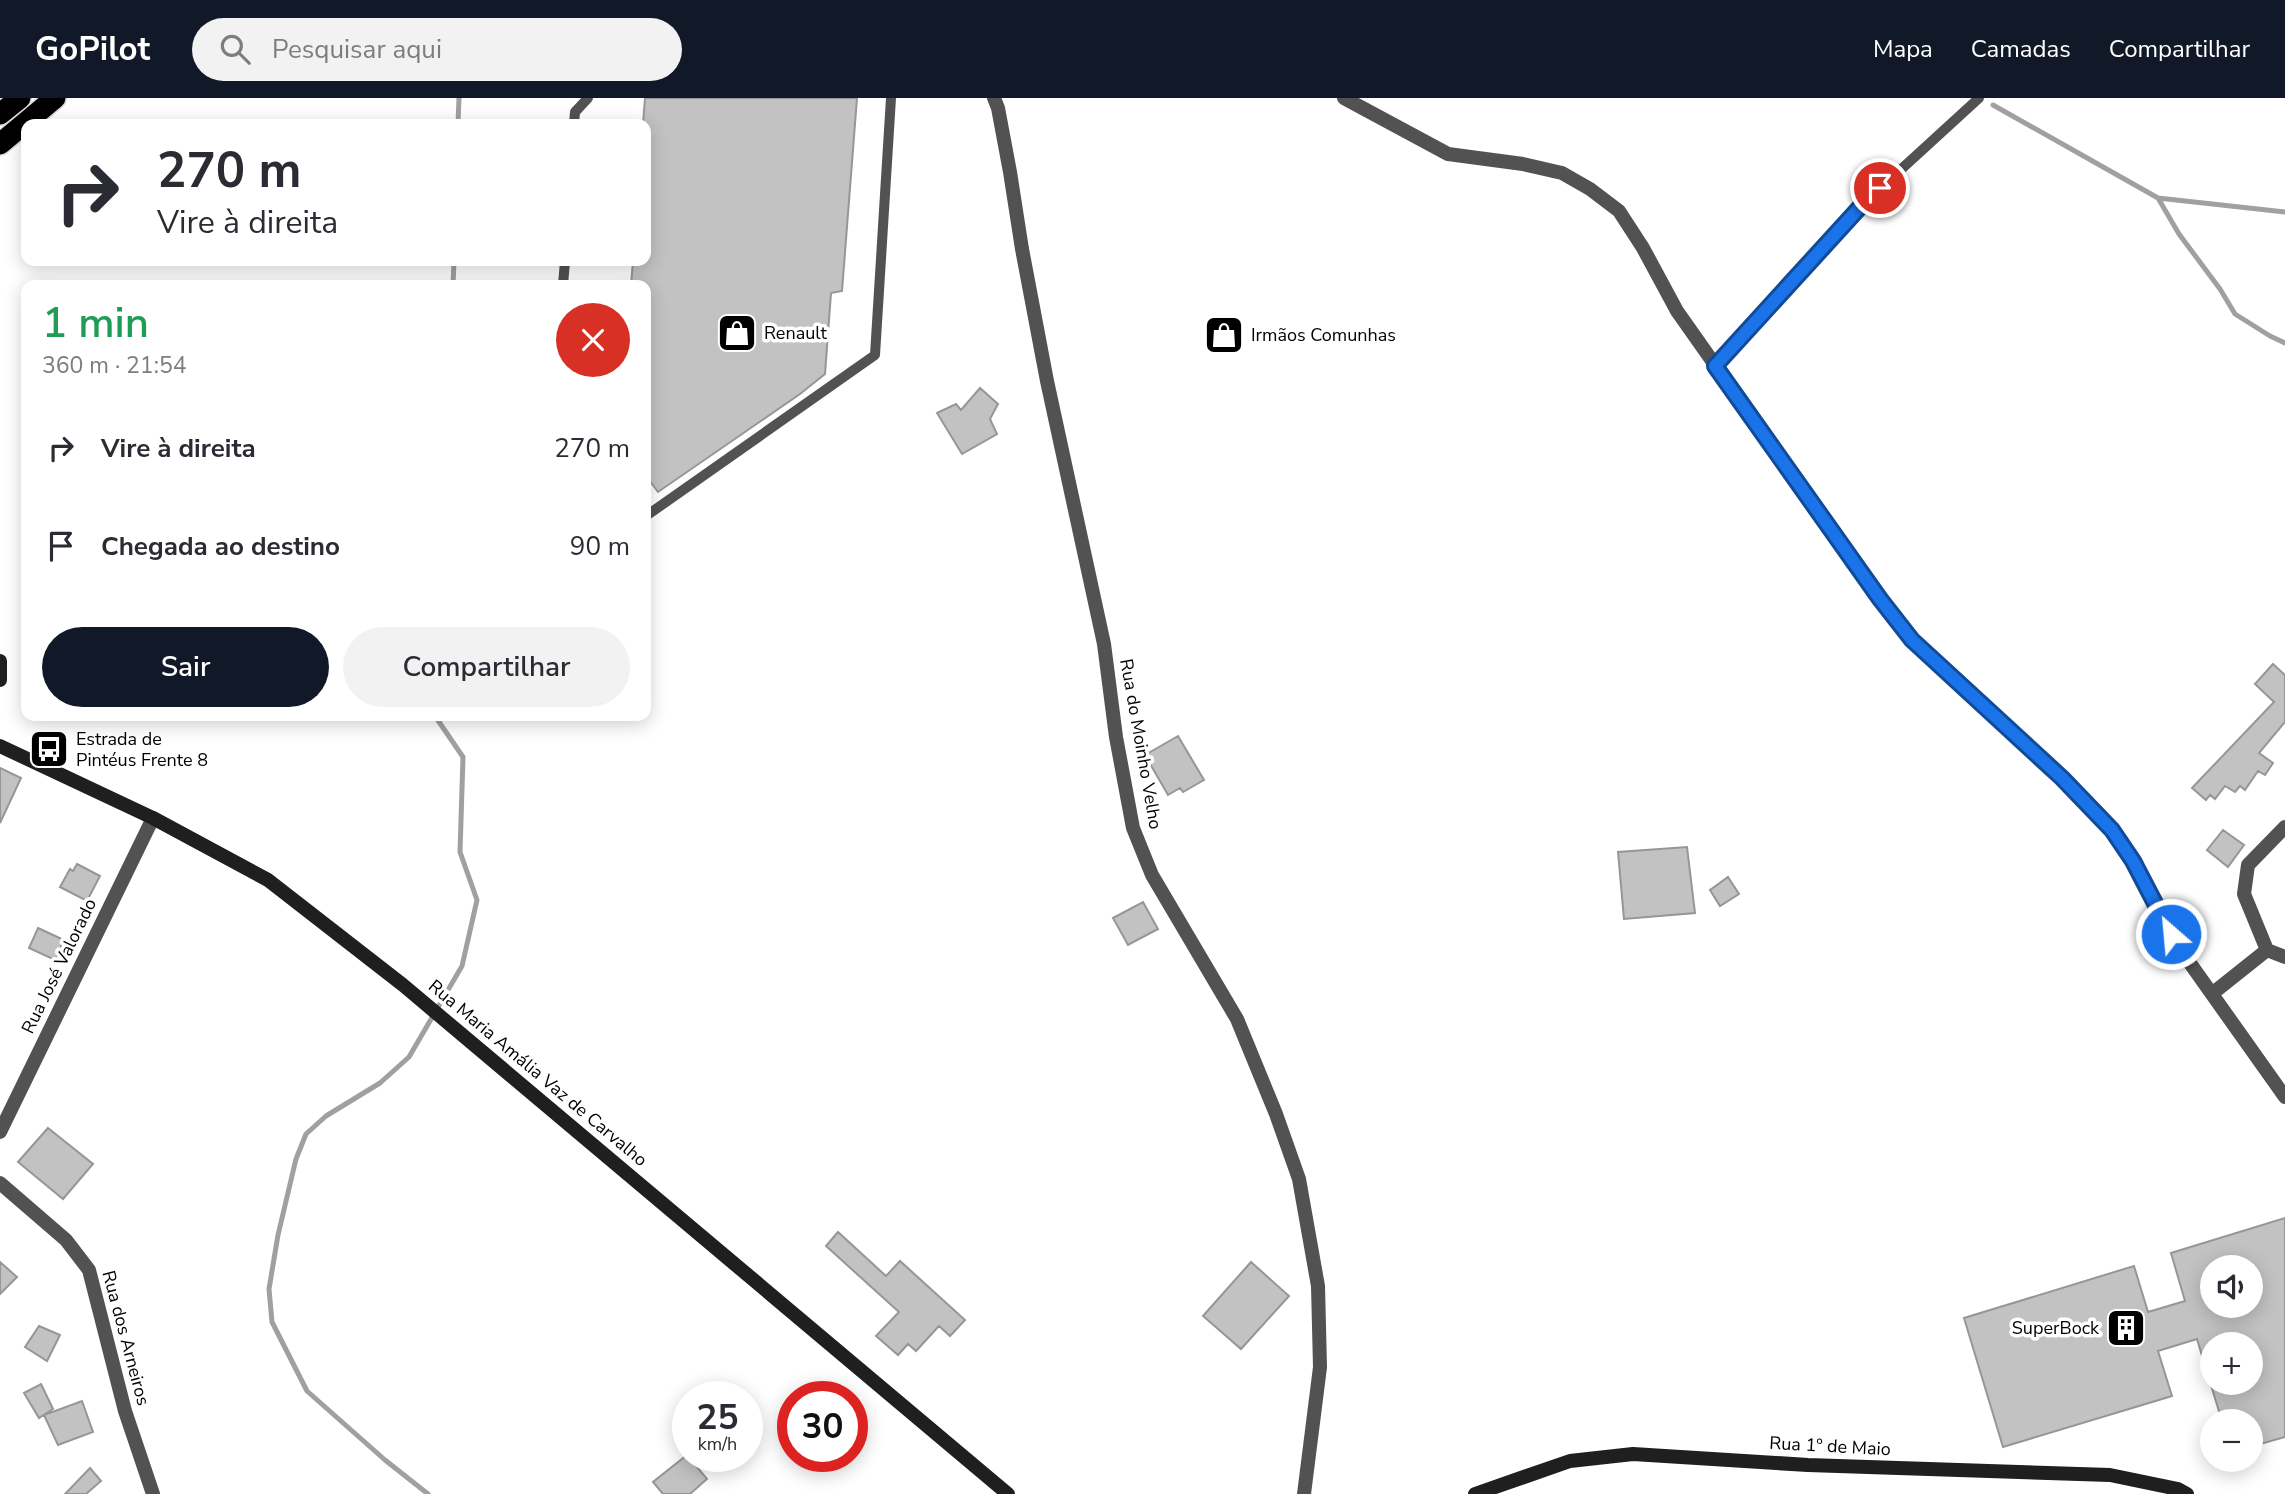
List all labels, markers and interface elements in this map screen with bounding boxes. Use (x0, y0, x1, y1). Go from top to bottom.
search box (192, 18, 682, 81)
text: GoPilot (35, 27, 150, 72)
icon: search (216, 30, 254, 68)
text: Pesquisar aqui (272, 32, 442, 67)
text: Mapa (1873, 33, 1933, 65)
text: Camadas (1971, 33, 2071, 65)
text: Compartilhar (2109, 33, 2250, 65)
text: 270 m (157, 137, 301, 204)
icon: right (42, 147, 133, 238)
pin (1850, 158, 1910, 218)
icon: arrive (1861, 169, 1899, 207)
text: Vire à direita (157, 201, 338, 244)
text: 1 min (42, 295, 149, 352)
button: close (556, 303, 630, 377)
shop icon: Renault (716, 312, 758, 354)
shop icon: Irmãos Comunhas (1203, 314, 1245, 356)
place label: Renault (764, 321, 827, 345)
place label: Irmãos Comunhas (1251, 323, 1396, 347)
text: 360 m · 21:54 (42, 350, 187, 381)
icon: right (42, 429, 80, 467)
text: Vire à direita (101, 431, 256, 466)
text: 270 m (554, 431, 630, 466)
icon: arrive (42, 527, 80, 565)
text: Chegada ao destino (101, 529, 340, 564)
text: 90 m (570, 529, 630, 564)
button: Sair (42, 627, 329, 707)
button: Compartilhar (343, 627, 630, 707)
street label: Rua do Moinho Velho (1114, 657, 1168, 831)
place label: Estrada de Pintéus Frente 8 (76, 727, 208, 772)
bus stop icon: Estrada de Pintéus Frente 8 (28, 728, 70, 770)
street label: Rua José Valorado (16, 894, 102, 1038)
position arrow (2134, 897, 2208, 971)
street label: Rua Maria Amália Vaz de Carvalho (423, 974, 653, 1172)
map controls (2200, 1255, 2263, 1472)
button: sound (2200, 1255, 2263, 1318)
street label: Rua dos Arneiros (96, 1268, 156, 1408)
building icon: SuperBock (2105, 1307, 2147, 1349)
place label: SuperBock (2012, 1316, 2100, 1340)
button: + (2200, 1332, 2263, 1395)
speed limit sign: 30 (777, 1381, 868, 1472)
text: 25 (696, 1394, 739, 1441)
button: − (2200, 1409, 2263, 1472)
street label: Rua 1º de Maio (1769, 1431, 1891, 1461)
text: km/h (698, 1432, 737, 1456)

